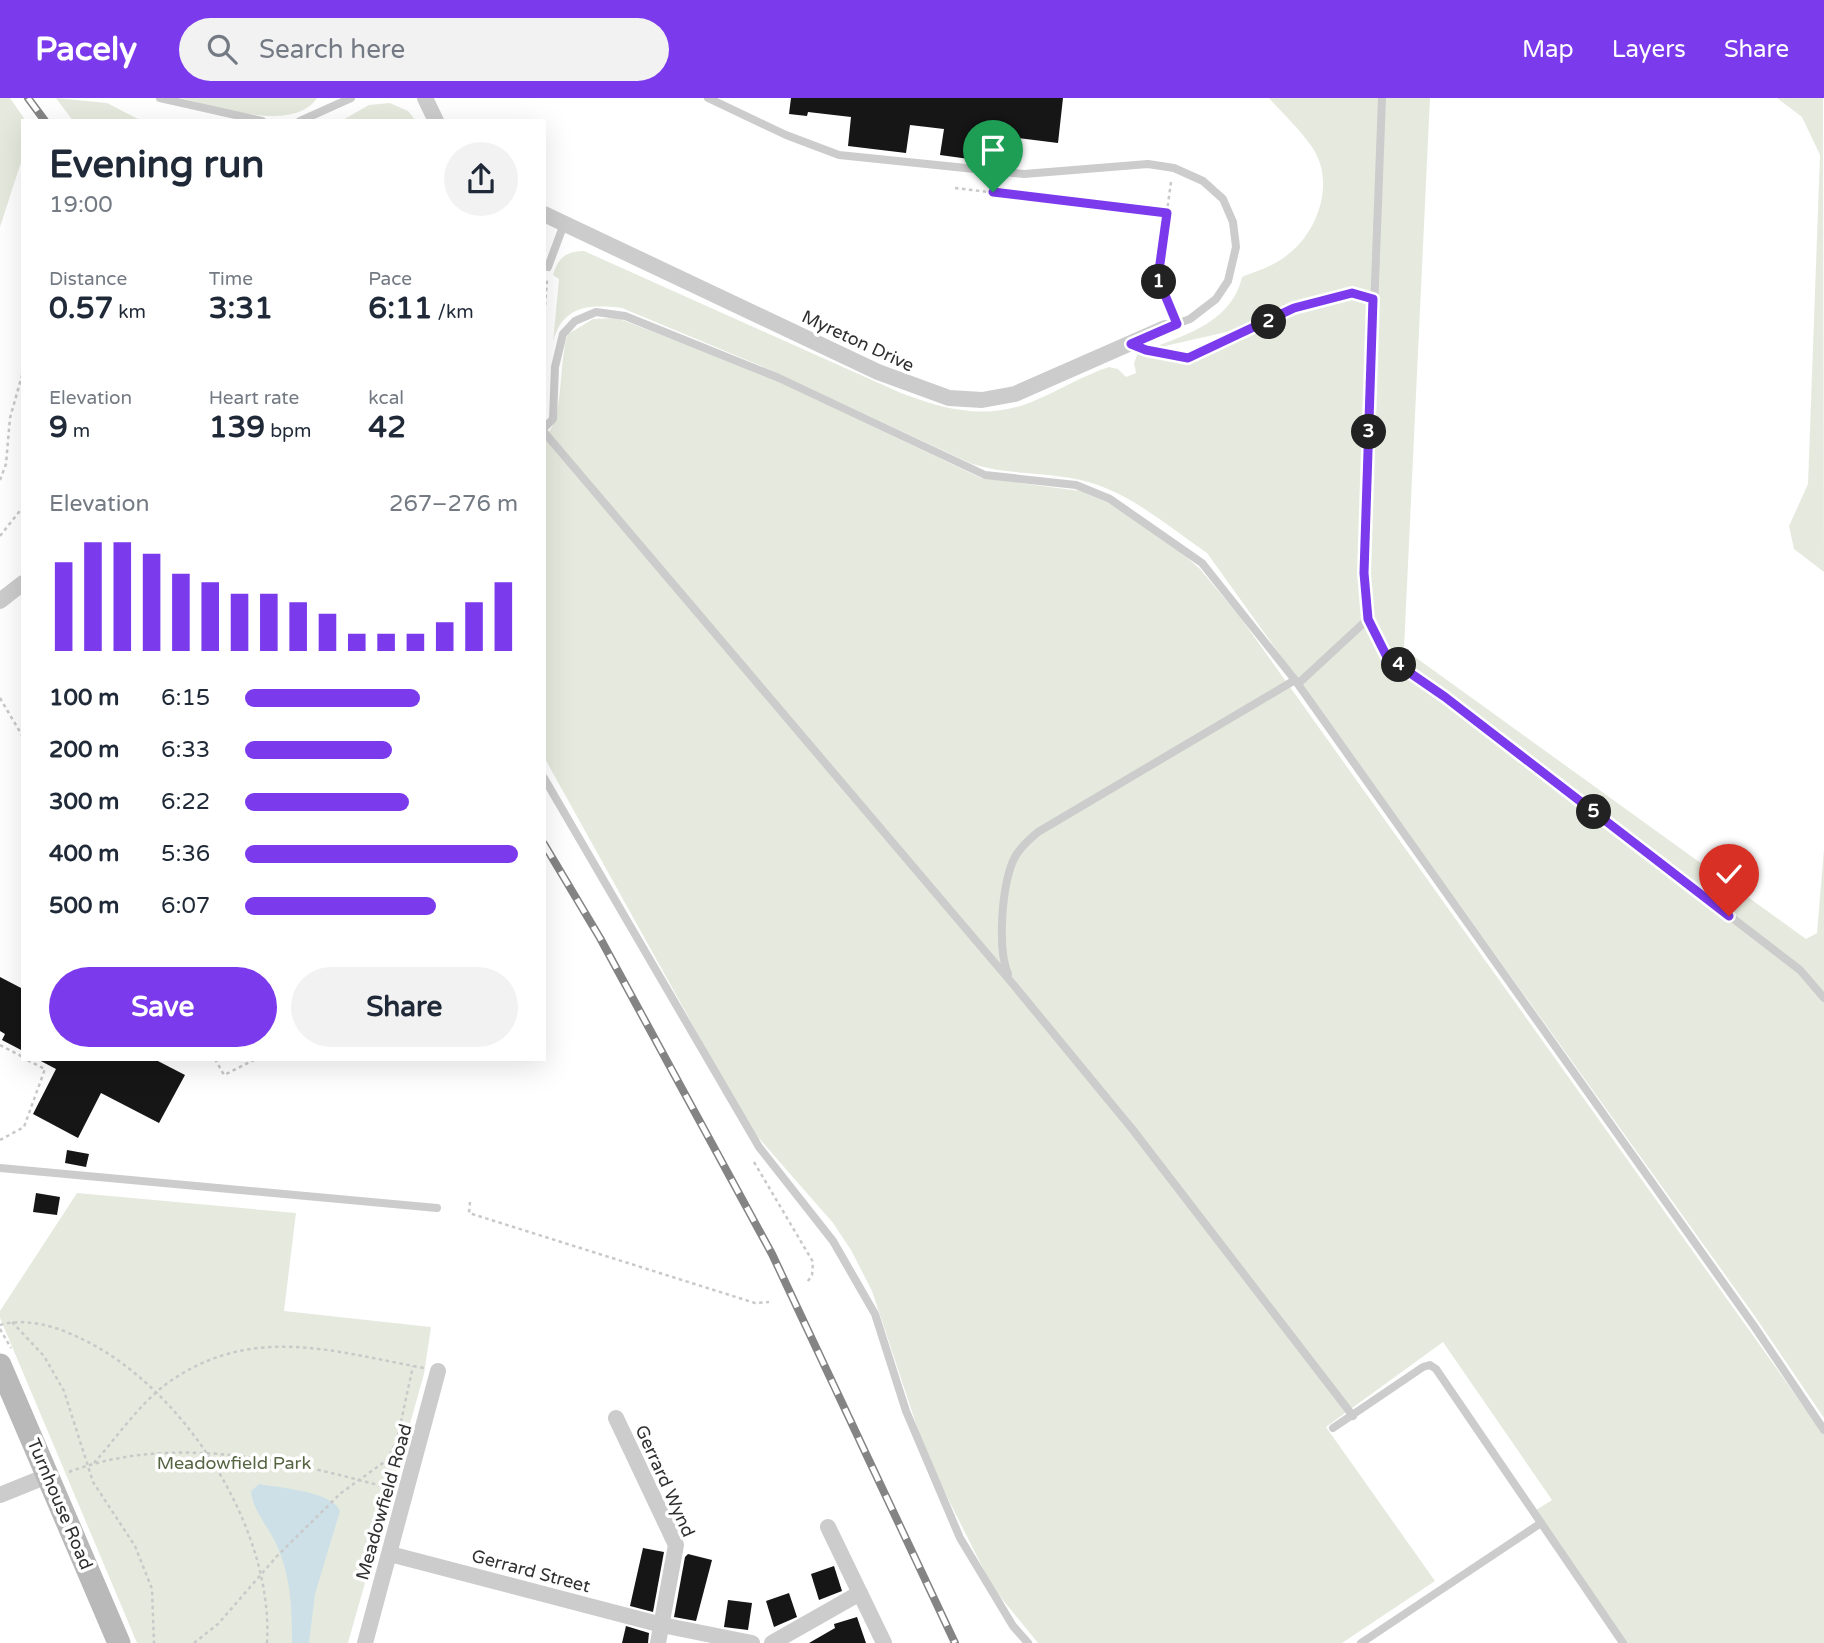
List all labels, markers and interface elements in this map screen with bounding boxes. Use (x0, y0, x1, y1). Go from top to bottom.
search box (179, 18, 669, 81)
text: Pacely (35, 30, 137, 69)
icon: search (203, 30, 241, 68)
text: Search here (259, 34, 405, 65)
text: Map (1522, 35, 1574, 64)
text: Layers (1612, 35, 1686, 64)
text: Share (1724, 35, 1789, 64)
pin (963, 120, 1023, 192)
icon: arrive (974, 131, 1012, 169)
text: Evening run (49, 142, 264, 188)
button: share (444, 142, 518, 216)
text: 19:00 (49, 191, 113, 219)
pin: 1 (1142, 264, 1176, 300)
text: Distance (49, 268, 127, 290)
text: Time (209, 268, 253, 290)
text: Pace (368, 268, 412, 290)
text: 1 (1153, 270, 1164, 292)
text: 0.57 (49, 290, 113, 327)
text: 3:31 (209, 290, 273, 327)
text: 6:11 (368, 290, 433, 327)
text: km (113, 301, 146, 323)
text: /km (433, 301, 474, 323)
pin: 2 (1252, 304, 1286, 340)
street label: Myreton Drive (798, 305, 918, 377)
text: 2 (1263, 310, 1274, 332)
text: Elevation (49, 387, 132, 409)
text: Heart rate (209, 387, 299, 409)
text: kcal (368, 387, 404, 409)
text: 9 (49, 409, 68, 446)
text: 139 (209, 409, 265, 446)
text: 42 (368, 409, 406, 446)
pin: 3 (1352, 414, 1386, 450)
text: m (68, 420, 90, 442)
text: bpm (265, 420, 312, 442)
text: 3 (1363, 420, 1374, 442)
text: Elevation (49, 490, 150, 518)
text: 267–276 m (389, 490, 518, 518)
pin: 4 (1382, 648, 1416, 682)
text: 4 (1393, 653, 1404, 675)
text: 100 m (49, 684, 119, 712)
text: 6:15 (161, 684, 210, 712)
text: 200 m (49, 736, 119, 764)
text: 6:33 (161, 736, 210, 764)
text: 300 m (49, 788, 119, 816)
text: 6:22 (161, 788, 210, 816)
pin: 5 (1576, 794, 1612, 830)
text: 5 (1588, 800, 1599, 822)
text: 400 m (49, 840, 119, 868)
text: 5:36 (161, 840, 210, 868)
pin (1699, 844, 1759, 916)
icon: check (1710, 855, 1748, 893)
text: 500 m (49, 892, 119, 920)
text: 6:07 (161, 892, 210, 920)
button: Save (49, 967, 277, 1047)
button: Share (291, 967, 518, 1047)
street label: Meadowfield Road (351, 1421, 417, 1583)
street label: Gerrard Wynd (630, 1422, 700, 1540)
street label: Turnhouse Road (22, 1435, 98, 1573)
park label: Meadowfield Park (157, 1452, 311, 1474)
street label: Gerrard Street (469, 1545, 593, 1597)

